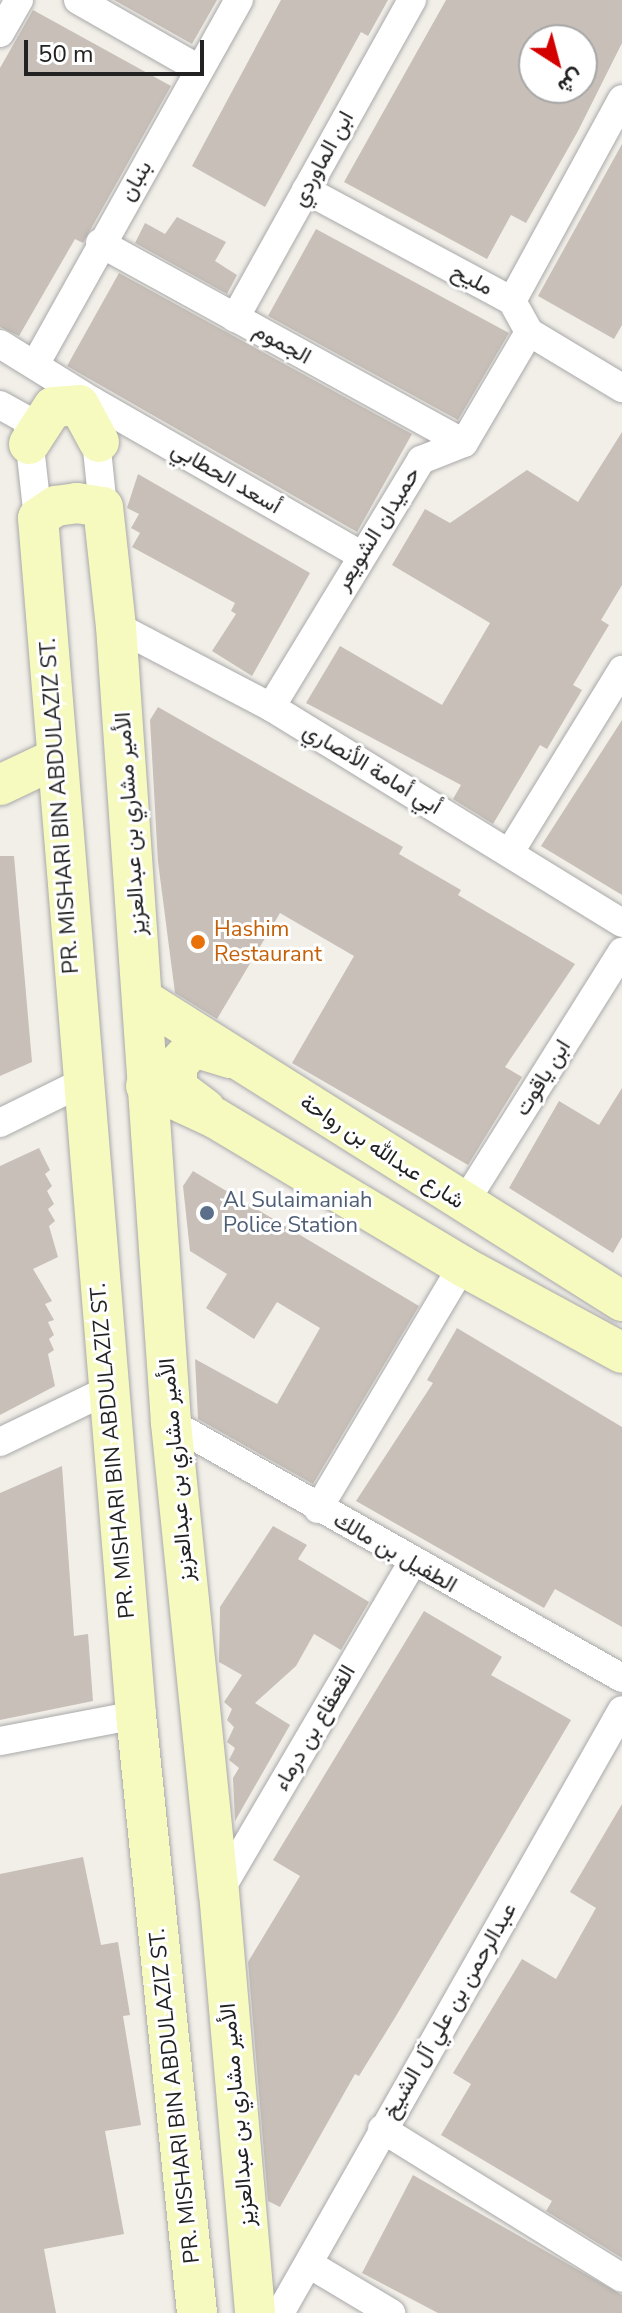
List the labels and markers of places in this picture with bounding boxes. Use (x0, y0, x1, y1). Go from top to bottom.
place label: Hashim Restaurant (214, 916, 322, 968)
marker: Hashim Restaurant (189, 933, 207, 951)
place label: Al Sulaimaniah Police Station (223, 1187, 373, 1238)
marker: Al Sulaimaniah Police Station (198, 1204, 216, 1222)

